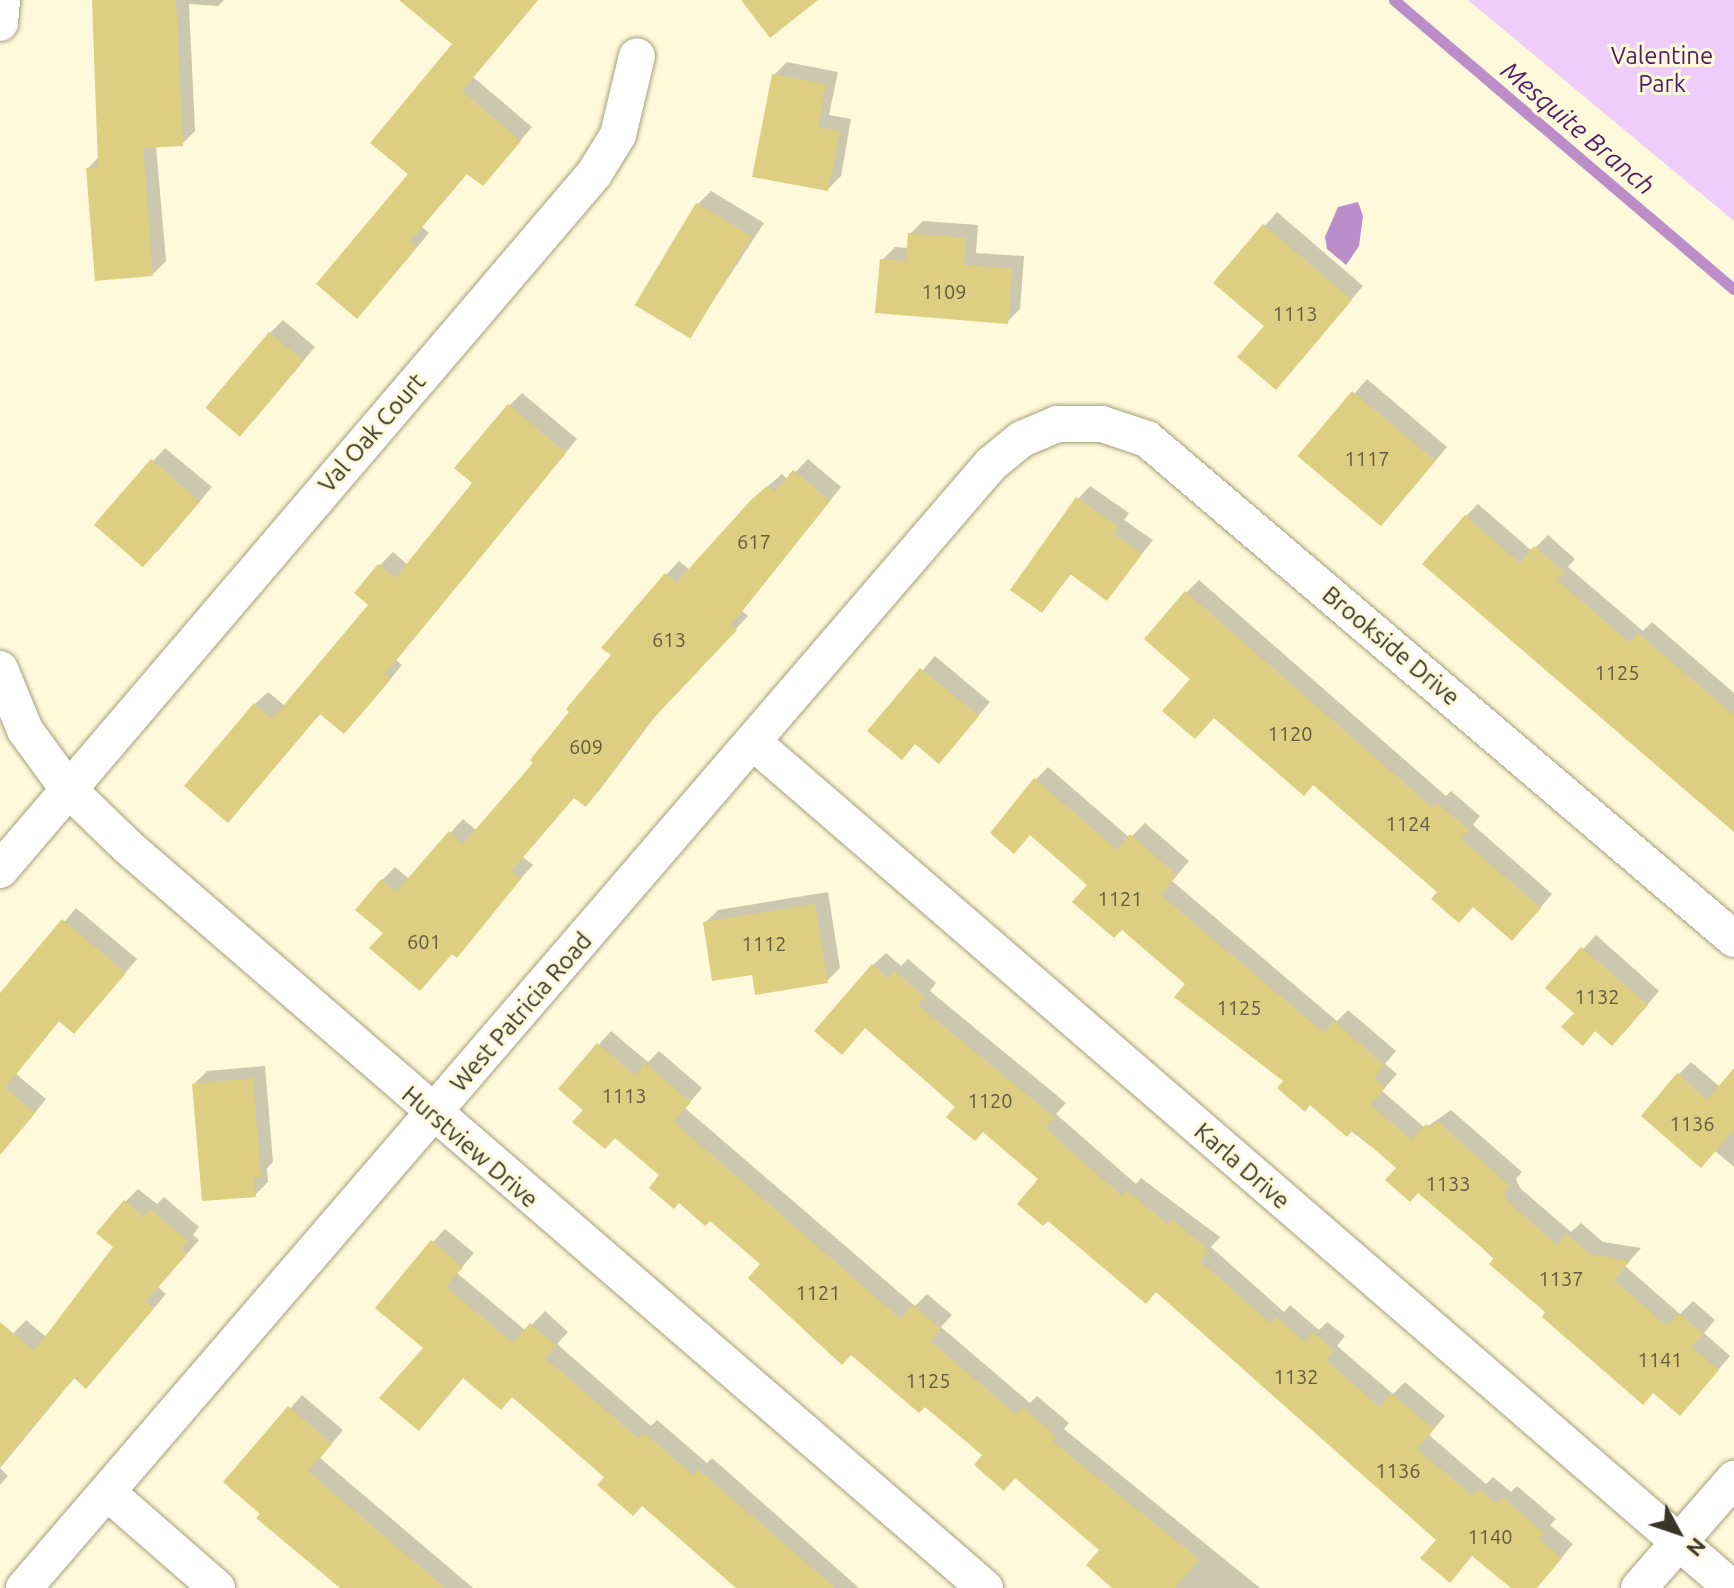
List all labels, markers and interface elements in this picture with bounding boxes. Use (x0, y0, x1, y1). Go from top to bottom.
park label: Valentine Park (1611, 42, 1713, 98)
water label: Mesquite Branch (1495, 55, 1661, 201)
house number: 1109 (921, 279, 967, 303)
house number: 1113 (1272, 301, 1318, 325)
street label: Val Oak Court (312, 368, 432, 498)
house number: 1117 (1344, 446, 1390, 470)
house number: 617 (737, 529, 771, 553)
street label: Brookside Drive (1317, 580, 1465, 712)
house number: 613 (652, 627, 686, 651)
house number: 1125 (1594, 660, 1640, 684)
house number: 1120 (1267, 721, 1313, 745)
house number: 609 (569, 734, 603, 758)
house number: 1124 (1385, 811, 1431, 835)
house number: 1121 (1097, 886, 1143, 910)
street label: West Patricia Road (444, 927, 598, 1097)
house number: 601 (407, 929, 441, 953)
house number: 1112 (741, 931, 787, 955)
house number: 1132 (1574, 984, 1620, 1008)
house number: 1125 (1216, 995, 1262, 1019)
street label: Hurstview Drive (396, 1080, 544, 1214)
house number: 1113 (601, 1083, 647, 1107)
house number: 1120 (967, 1088, 1013, 1112)
house number: 1136 (1669, 1111, 1715, 1135)
street label: Karla Drive (1188, 1117, 1296, 1215)
house number: 1133 (1425, 1171, 1471, 1195)
house number: 1137 (1538, 1266, 1584, 1290)
house number: 1121 (795, 1280, 841, 1304)
house number: 1141 (1637, 1347, 1683, 1371)
house number: 1132 (1273, 1364, 1319, 1388)
house number: 1125 (905, 1368, 951, 1392)
house number: 1136 (1375, 1458, 1421, 1482)
north arrow (1638, 1492, 1718, 1572)
house number: 1140 (1467, 1524, 1513, 1548)
text: N (1682, 1533, 1712, 1562)

